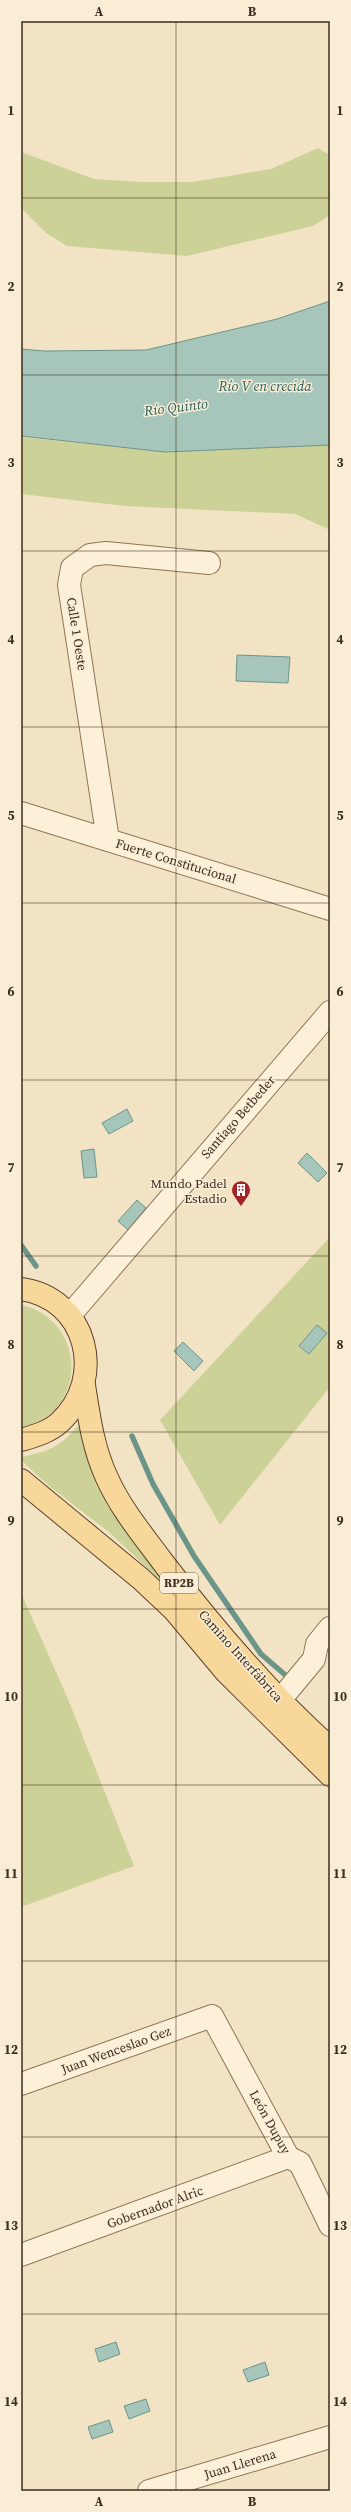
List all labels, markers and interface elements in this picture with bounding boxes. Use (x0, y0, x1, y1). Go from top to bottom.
text: A (95, 3, 104, 20)
text: B (248, 3, 257, 20)
text: 1 (7, 102, 15, 119)
text: 1 (336, 102, 344, 119)
text: 2 (7, 278, 15, 295)
text: 2 (336, 278, 344, 295)
water label: Río V en crecida (217, 376, 312, 396)
water label: Río Quinto (142, 393, 209, 421)
text: 3 (7, 454, 15, 471)
text: 3 (336, 454, 344, 471)
street label: Calle 1 Oeste (63, 596, 91, 672)
text: 4 (7, 631, 15, 648)
text: 4 (336, 631, 344, 648)
text: 5 (7, 807, 15, 824)
text: 5 (336, 807, 344, 824)
street label: Fuerte Constitucional (114, 835, 239, 887)
text: 6 (7, 983, 15, 1000)
text: 6 (336, 983, 344, 1000)
street label: Santiago Betbeder (197, 1071, 279, 1162)
text: 7 (7, 1159, 15, 1176)
text: 7 (336, 1159, 344, 1176)
place label: Mundo Padel Estadio (151, 1175, 227, 1207)
building icon: Mundo Padel Estadio (230, 1179, 252, 1207)
text: 8 (7, 1336, 15, 1353)
text: 8 (336, 1336, 344, 1353)
text: 9 (7, 1512, 15, 1529)
text: 9 (336, 1512, 344, 1529)
road number: RP2B (160, 1573, 198, 1593)
street label: Camino Interfábrica (195, 1606, 287, 1706)
text: 10 (4, 1688, 18, 1705)
text: 10 (333, 1688, 347, 1705)
text: 11 (4, 1865, 18, 1882)
text: 11 (333, 1865, 347, 1882)
street label: Juan Wenceslao Gez (58, 2022, 173, 2078)
text: 12 (4, 2041, 18, 2058)
text: 12 (333, 2041, 347, 2058)
street label: León Dupuy (245, 2087, 295, 2157)
street label: Gobernador Alric (105, 2182, 205, 2232)
text: 13 (4, 2217, 18, 2234)
text: 13 (333, 2217, 347, 2234)
text: 14 (4, 2393, 18, 2410)
text: 14 (333, 2393, 347, 2410)
street label: Juan Llerena (201, 2445, 278, 2483)
text: A (95, 2493, 104, 2510)
text: B (248, 2493, 257, 2510)

